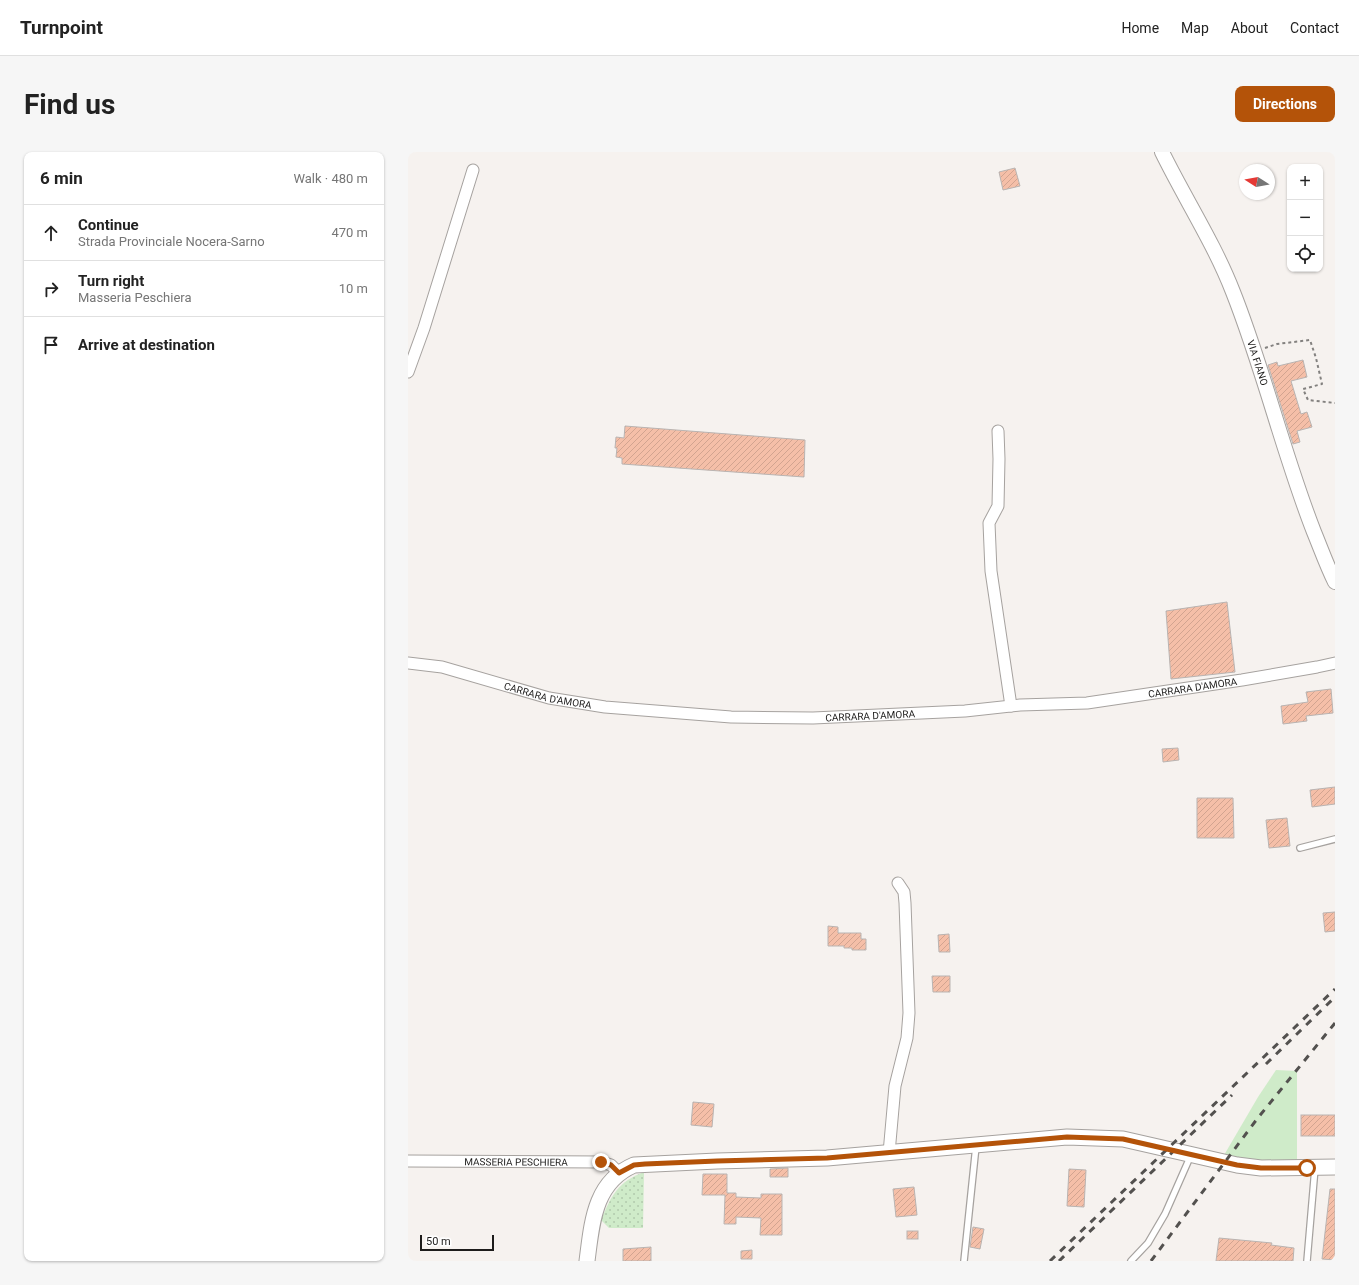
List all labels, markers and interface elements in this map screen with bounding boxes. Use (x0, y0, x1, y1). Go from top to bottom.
text: Turnpoint (20, 16, 103, 39)
text: Home (1121, 20, 1159, 36)
text: Map (1181, 20, 1209, 36)
text: About (1231, 20, 1268, 36)
text: Contact (1290, 20, 1339, 36)
button: Directions (1235, 86, 1335, 122)
text: Find us (24, 88, 115, 121)
north arrow (1239, 164, 1275, 200)
map controls (1287, 164, 1323, 272)
button: + (1287, 164, 1323, 200)
text: 6 min (40, 168, 83, 188)
text: Walk · 480 m (293, 171, 368, 186)
button: − (1287, 200, 1323, 236)
text: Continue (78, 216, 139, 234)
icon: ahead (40, 222, 62, 244)
text: 470 m (331, 225, 368, 240)
text: Strada Provinciale Nocera-Sarno (78, 234, 265, 249)
button: locate (1287, 236, 1323, 272)
text: Turn right (78, 272, 144, 290)
icon: right (40, 278, 62, 300)
text: 10 m (339, 281, 368, 296)
text: Masseria Peschiera (78, 290, 192, 305)
icon: arrive (40, 334, 62, 356)
text: Arrive at destination (78, 336, 215, 354)
street label: VIA FIANO (1245, 339, 1270, 387)
street label: CARRARA D'AMORA (1147, 676, 1238, 700)
street label: CARRARA D'AMORA (503, 680, 593, 711)
street label: CARRARA D'AMORA (825, 708, 916, 723)
route end (592, 1153, 610, 1171)
street label: MASSERIA PESCHIERA (464, 1156, 568, 1168)
route start (1298, 1159, 1316, 1177)
scale bar (420, 1233, 494, 1252)
text: 50 m (426, 1235, 451, 1248)

